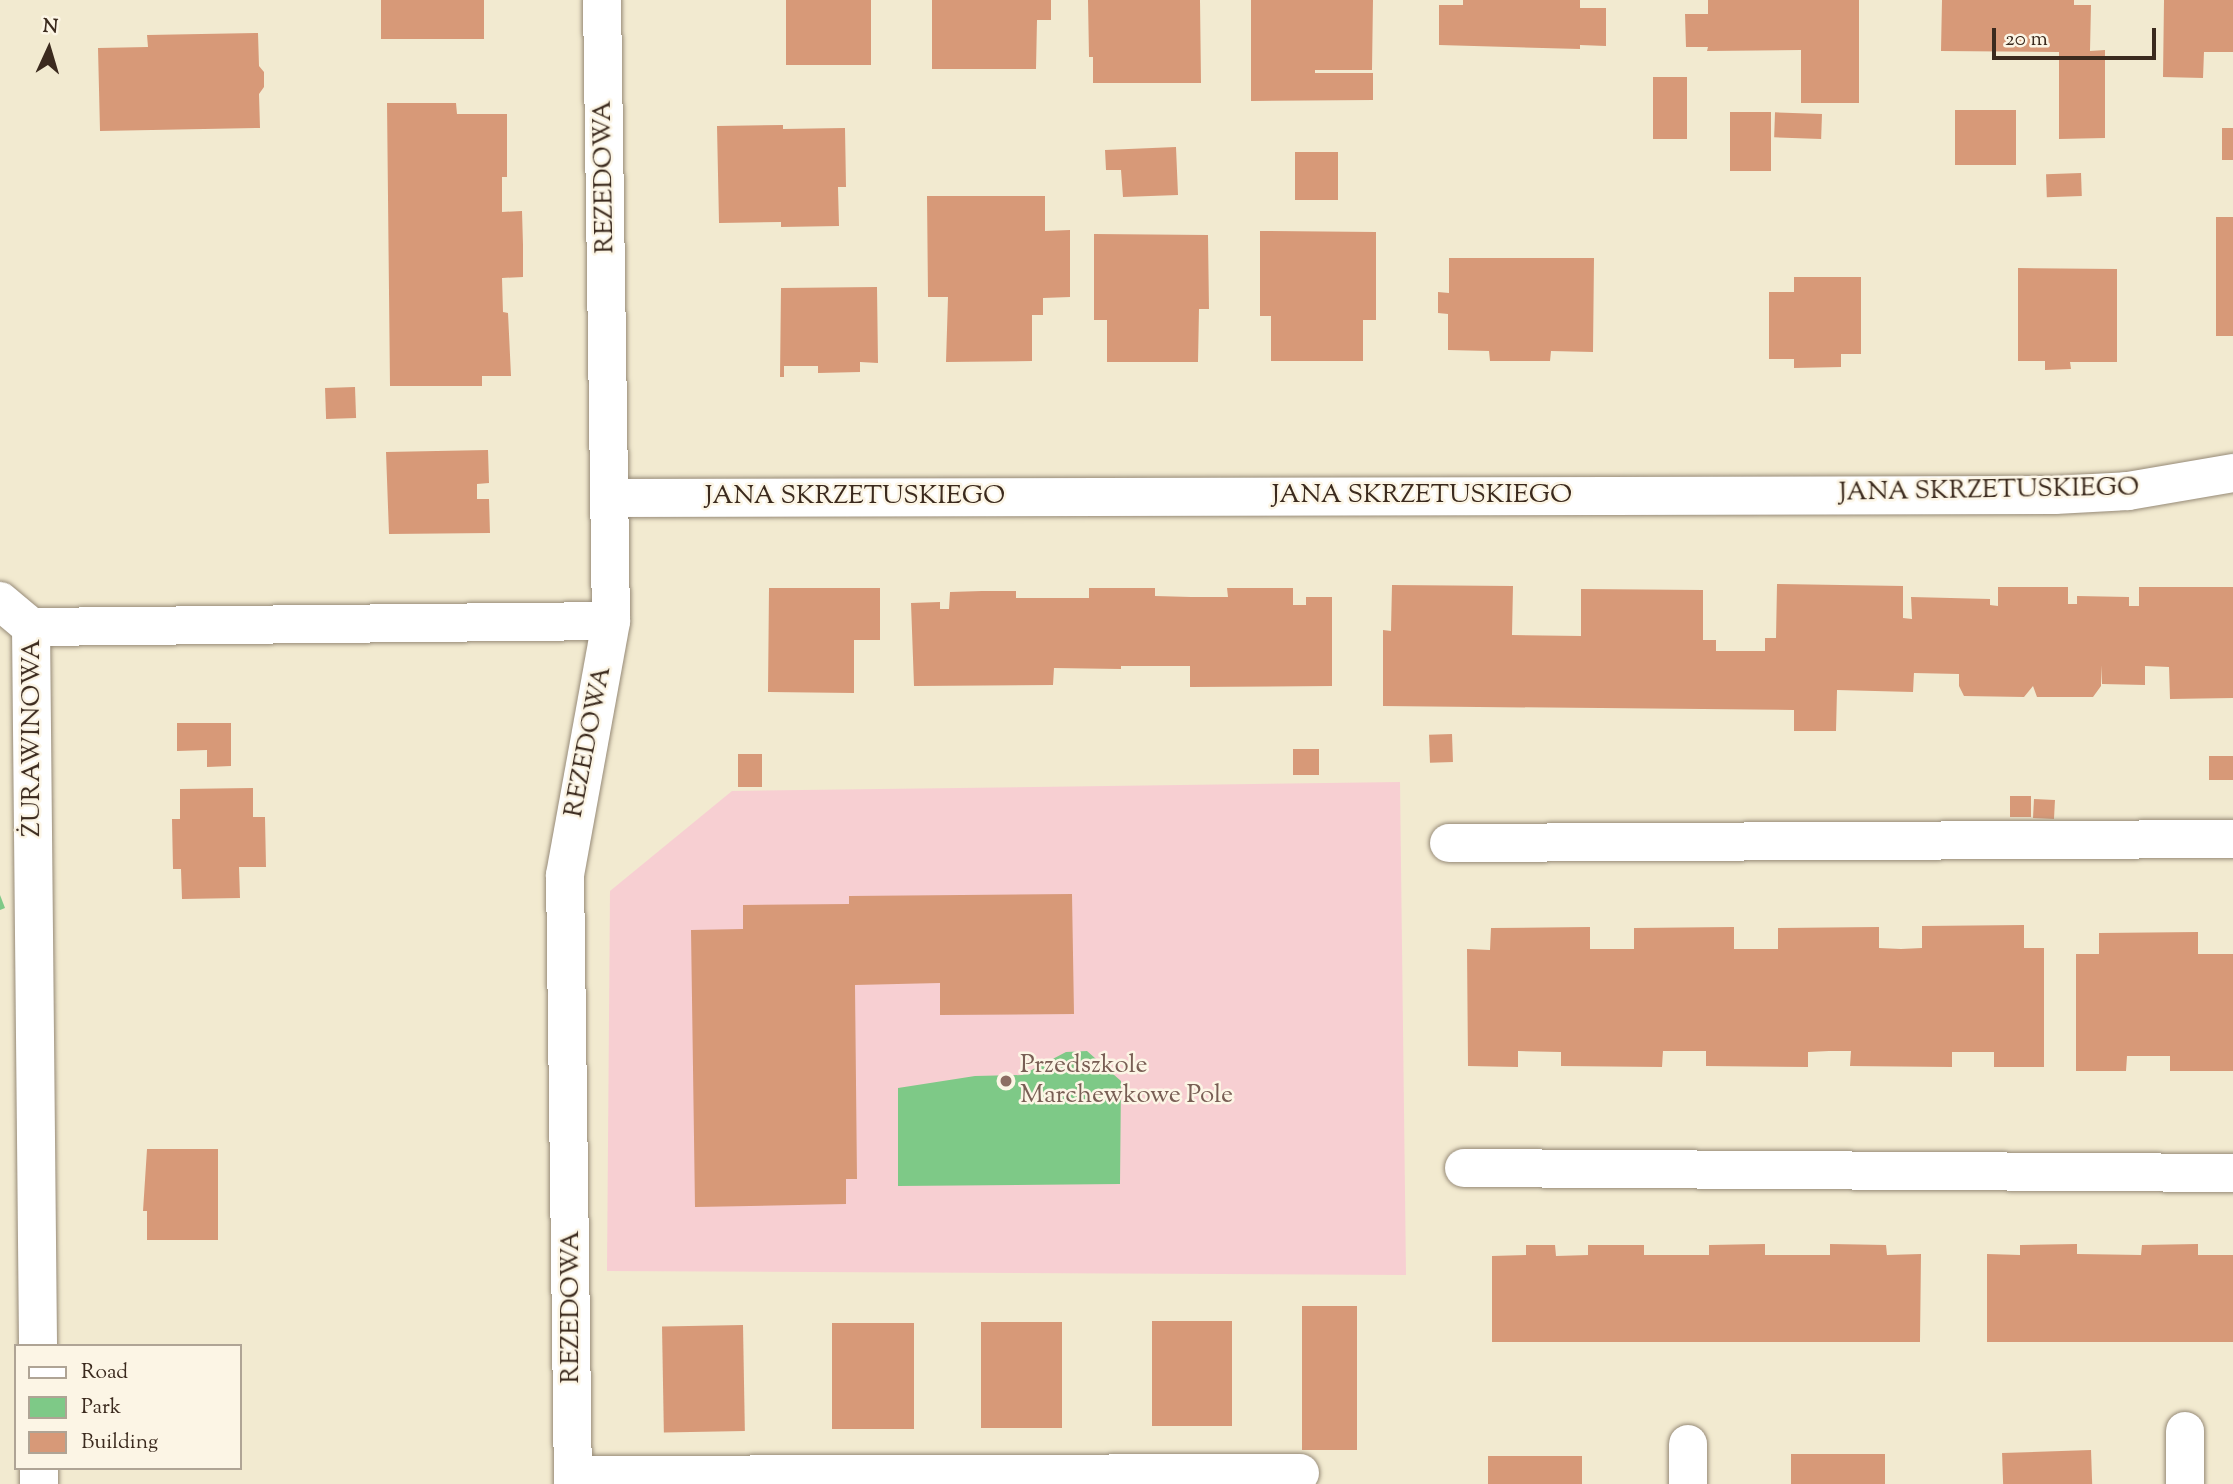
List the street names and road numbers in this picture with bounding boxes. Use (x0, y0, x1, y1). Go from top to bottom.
street label: REZEDOWA (588, 100, 622, 254)
street label: JANA SKRZETUSKIEGO (1839, 473, 2139, 509)
street label: JANA SKRZETUSKIEGO (1272, 480, 1572, 512)
street label: JANA SKRZETUSKIEGO (705, 481, 1005, 513)
street label: ŻURAWINOWA (17, 639, 49, 837)
street label: REZEDOWA (559, 664, 619, 820)
street label: REZEDOWA (556, 1230, 588, 1384)

